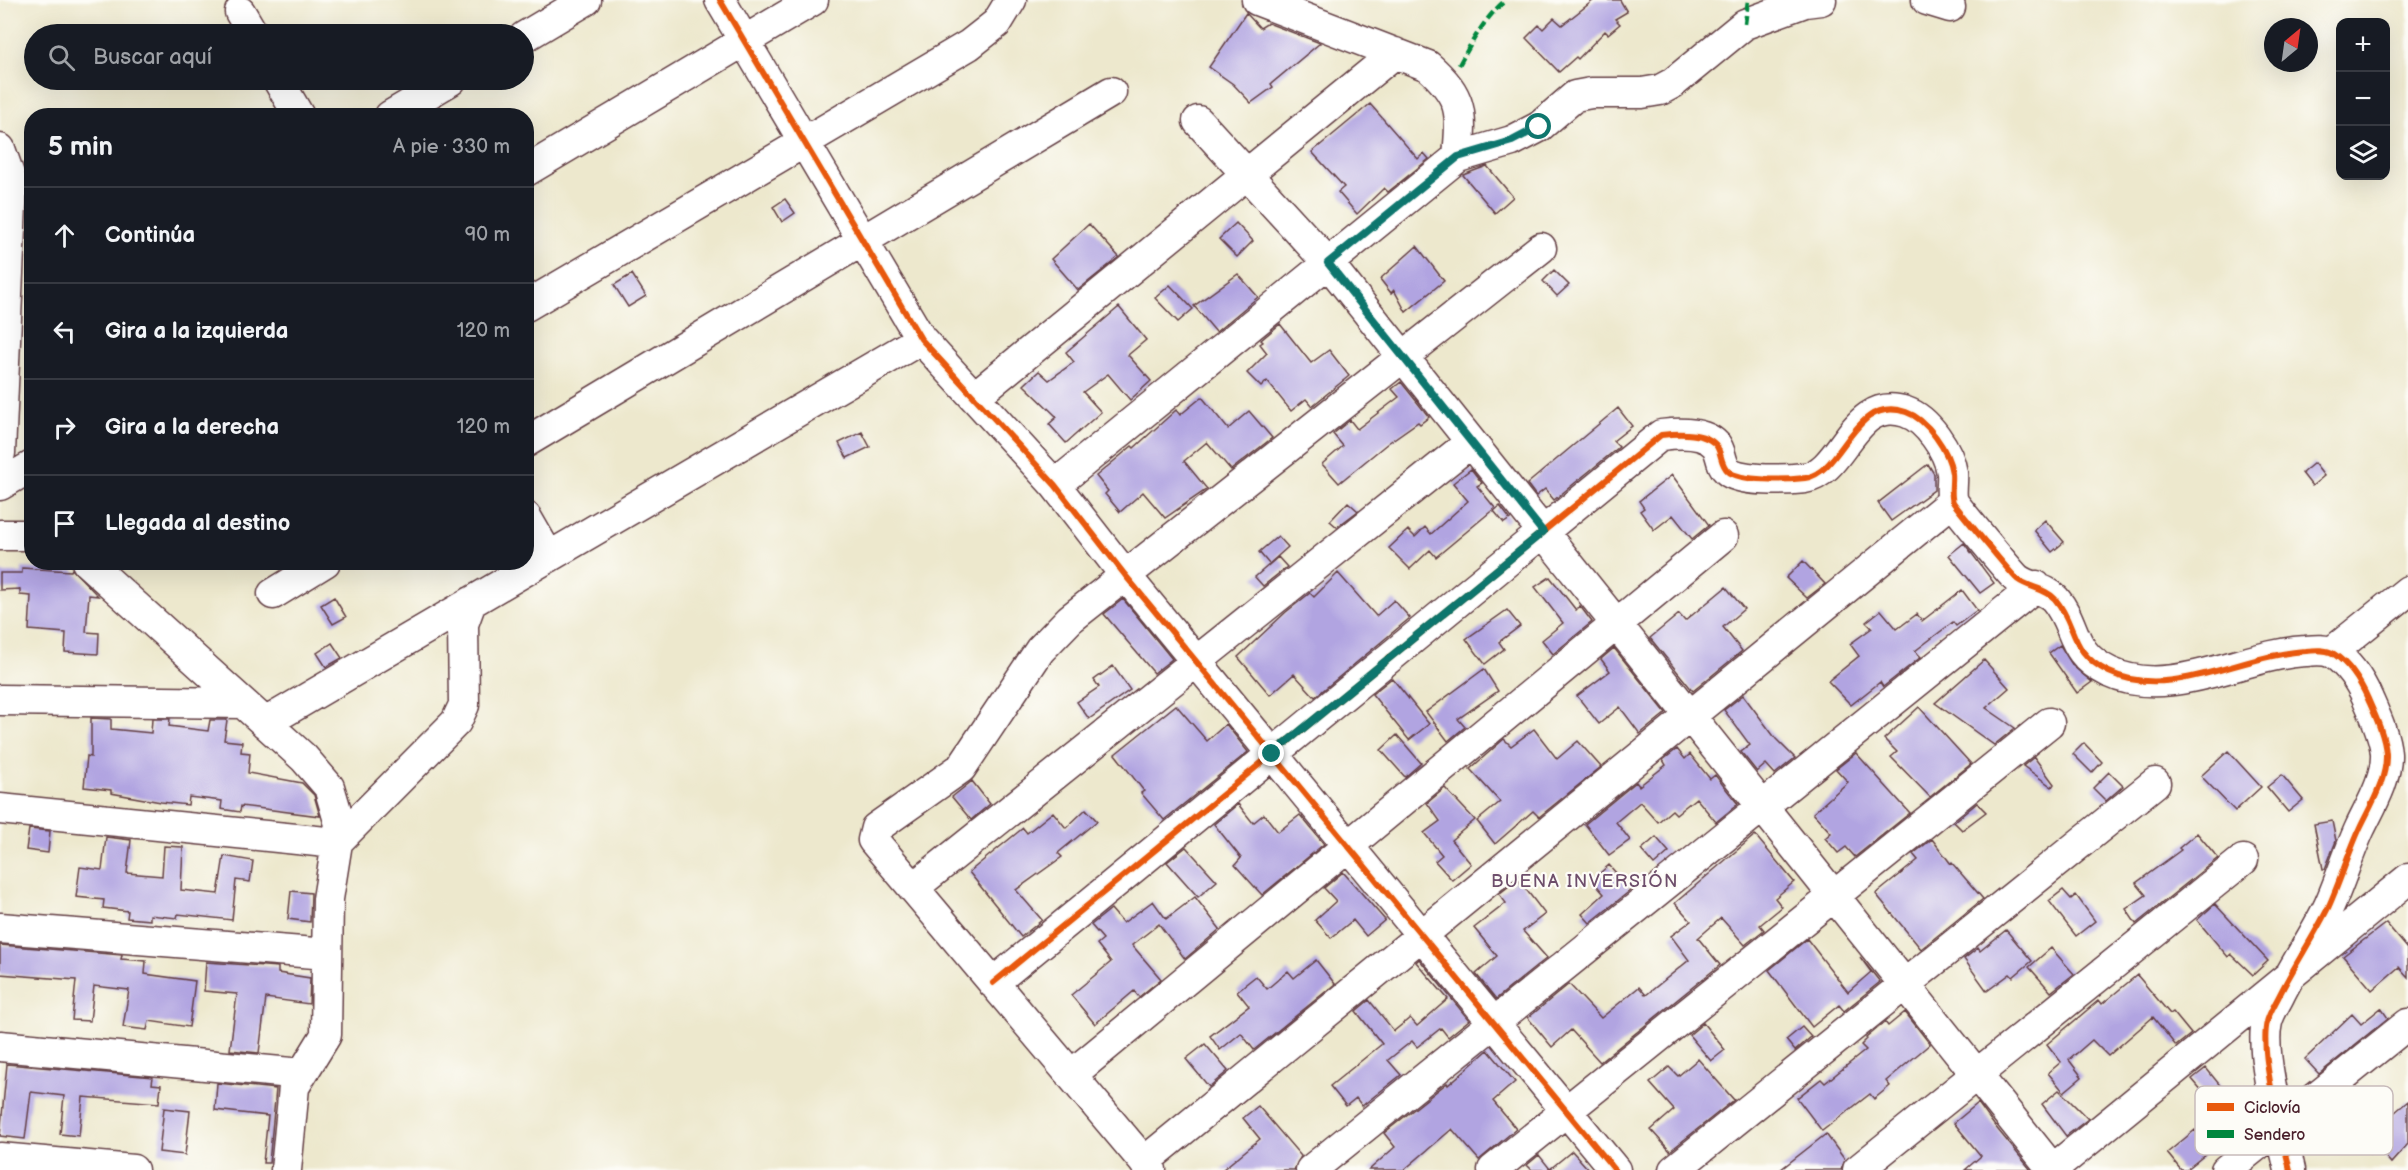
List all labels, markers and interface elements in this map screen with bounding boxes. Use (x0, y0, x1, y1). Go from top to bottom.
north arrow (2264, 18, 2318, 72)
map controls (2336, 18, 2390, 180)
button: + (2336, 18, 2390, 72)
search box (24, 24, 534, 90)
icon: search (45, 41, 78, 74)
text: Buscar aquí (93, 44, 212, 71)
button: − (2336, 72, 2390, 126)
route start (1525, 113, 1551, 139)
button: layers (2336, 126, 2390, 180)
text: 5 min (48, 132, 113, 163)
text: A pie · 330 m (393, 135, 510, 159)
icon: ahead (48, 219, 81, 252)
text: Continúa (105, 222, 195, 249)
text: 90 m (465, 223, 510, 247)
icon: left (48, 315, 81, 348)
text: Gira a la izquierda (105, 318, 289, 345)
text: 120 m (457, 319, 510, 343)
icon: right (48, 411, 81, 444)
text: Gira a la derecha (105, 414, 279, 441)
text: 120 m (457, 415, 510, 439)
icon: arrive (48, 507, 81, 540)
text: Llegada al destino (105, 510, 290, 537)
route end (1258, 740, 1284, 766)
district label: BUENA INVERSIÓN (1491, 869, 1679, 892)
legend (2195, 1086, 2393, 1155)
text: Ciclovía (2244, 1099, 2301, 1118)
text: Sendero (2244, 1126, 2305, 1145)

